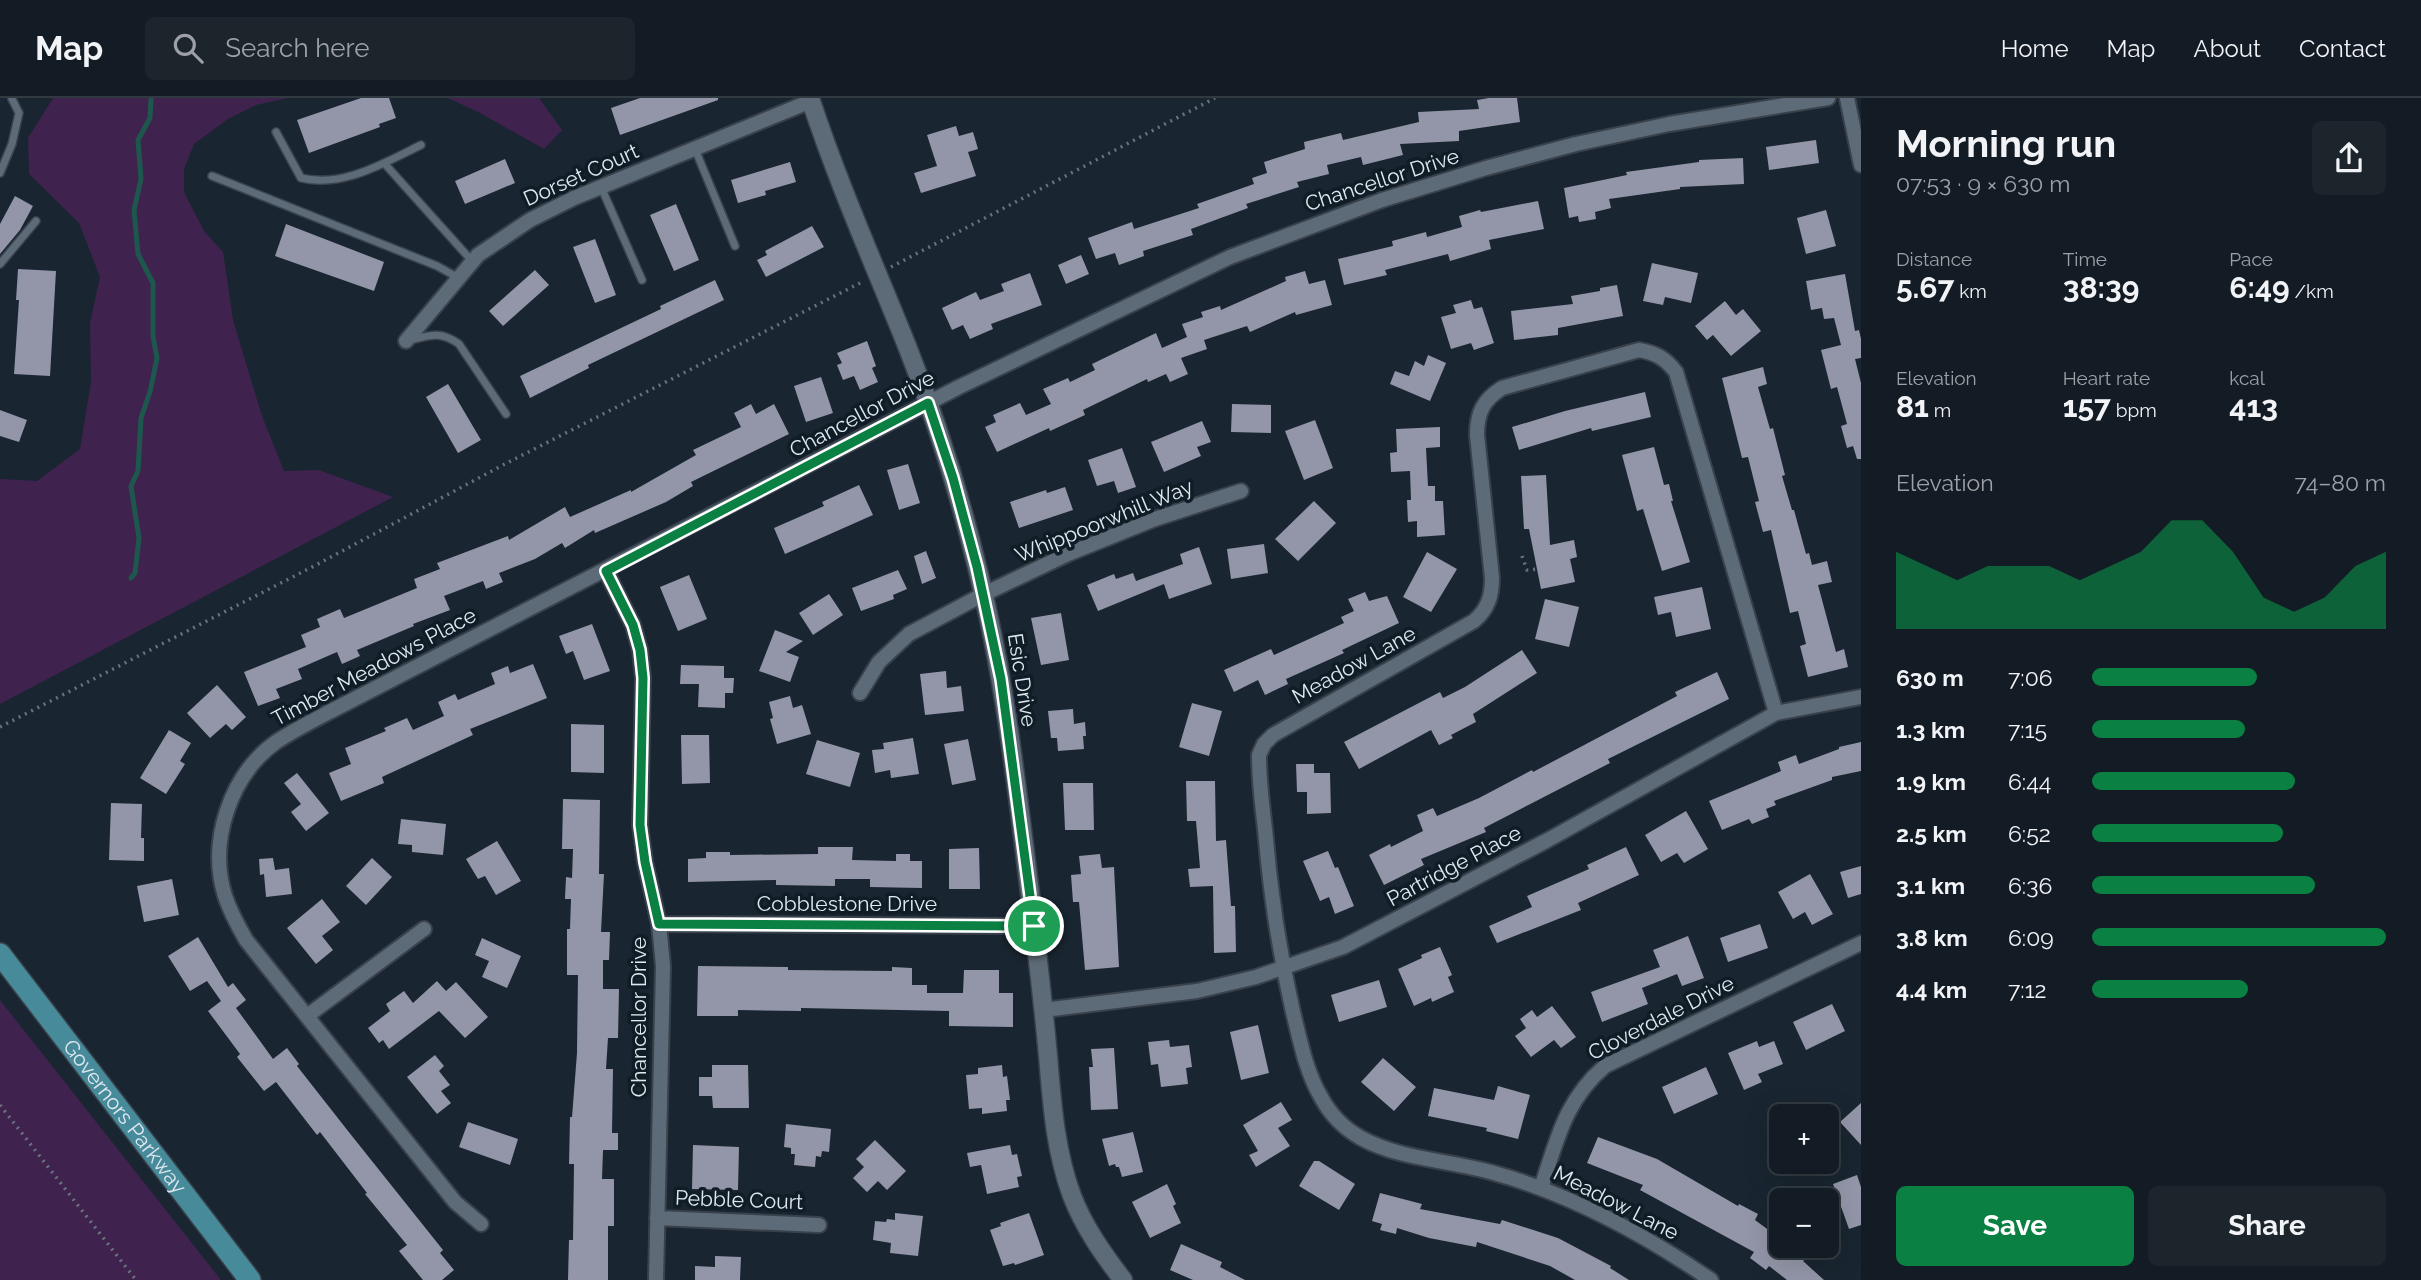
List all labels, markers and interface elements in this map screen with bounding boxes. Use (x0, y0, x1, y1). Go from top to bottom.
search box (145, 17, 635, 80)
text: Map (35, 29, 103, 68)
icon: search (169, 29, 207, 67)
text: Search here (225, 33, 370, 63)
text: Home (2001, 34, 2069, 63)
text: Map (2107, 34, 2155, 63)
text: About (2193, 34, 2261, 63)
text: Contact (2299, 34, 2386, 63)
text: Morning run (1896, 121, 2116, 166)
button: share (2312, 121, 2386, 195)
street label: Dorset Court (519, 138, 642, 211)
street label: Chancellor Drive (1302, 143, 1462, 216)
text: 07:53 · 9 × 630 m (1896, 170, 2070, 197)
text: Distance (1896, 248, 1972, 270)
text: Time (2063, 248, 2107, 270)
text: Pace (2229, 248, 2273, 270)
text: 5.67 (1896, 270, 1954, 305)
text: 38:39 (2063, 270, 2139, 305)
text: 6:49 (2229, 270, 2290, 305)
text: km (1954, 280, 1987, 302)
text: /km (2290, 280, 2334, 302)
street label: Chancellor Drive (785, 365, 938, 462)
text: Elevation (1896, 367, 1977, 389)
text: Heart rate (2063, 367, 2150, 389)
text: kcal (2229, 367, 2265, 389)
text: 81 (1896, 389, 1929, 424)
text: 157 (2063, 389, 2111, 424)
text: 413 (2229, 389, 2278, 424)
text: m (1929, 399, 1951, 421)
text: bpm (2111, 399, 2157, 421)
text: Elevation (1896, 469, 1994, 496)
text: 74–80 m (2295, 469, 2386, 496)
street label: Whippoorwhill Way (1011, 473, 1196, 568)
street label: Timber Meadows Place (267, 602, 480, 731)
street label: Meadow Lane (1288, 620, 1420, 709)
street label: Esic Drive (1003, 631, 1042, 729)
text: 630 m (1896, 664, 1964, 691)
text: 7:06 (2008, 664, 2053, 691)
text: 1.3 km (1896, 716, 1965, 743)
text: 7:15 (2008, 716, 2047, 743)
text: 1.9 km (1896, 768, 1966, 795)
text: 6:44 (2008, 768, 2051, 795)
street label: Partridge Place (1382, 820, 1525, 911)
text: 2.5 km (1896, 820, 1967, 847)
text: 6:52 (2008, 820, 2051, 847)
text: 3.1 km (1896, 872, 1965, 899)
text: 6:36 (2008, 872, 2052, 899)
street label: Cobblestone Drive (757, 891, 937, 916)
pin (1004, 896, 1064, 956)
icon: arrive (1015, 907, 1053, 945)
text: 3.8 km (1896, 924, 1968, 951)
text: 6:09 (2008, 924, 2054, 951)
street label: Chancellor Drive (626, 937, 651, 1097)
street label: Cloverdale Drive (1584, 970, 1738, 1065)
text: 4.4 km (1896, 976, 1967, 1003)
text: 7:12 (2008, 976, 2046, 1003)
street label: Governors Parkway (58, 1034, 192, 1198)
map controls (1769, 1104, 1839, 1258)
button: + (1769, 1104, 1839, 1174)
street label: Meadow Lane (1549, 1160, 1683, 1245)
street label: Pebble Court (674, 1185, 804, 1214)
button: Save (1896, 1186, 2134, 1266)
button: Share (2148, 1186, 2386, 1266)
button: − (1769, 1188, 1839, 1258)

